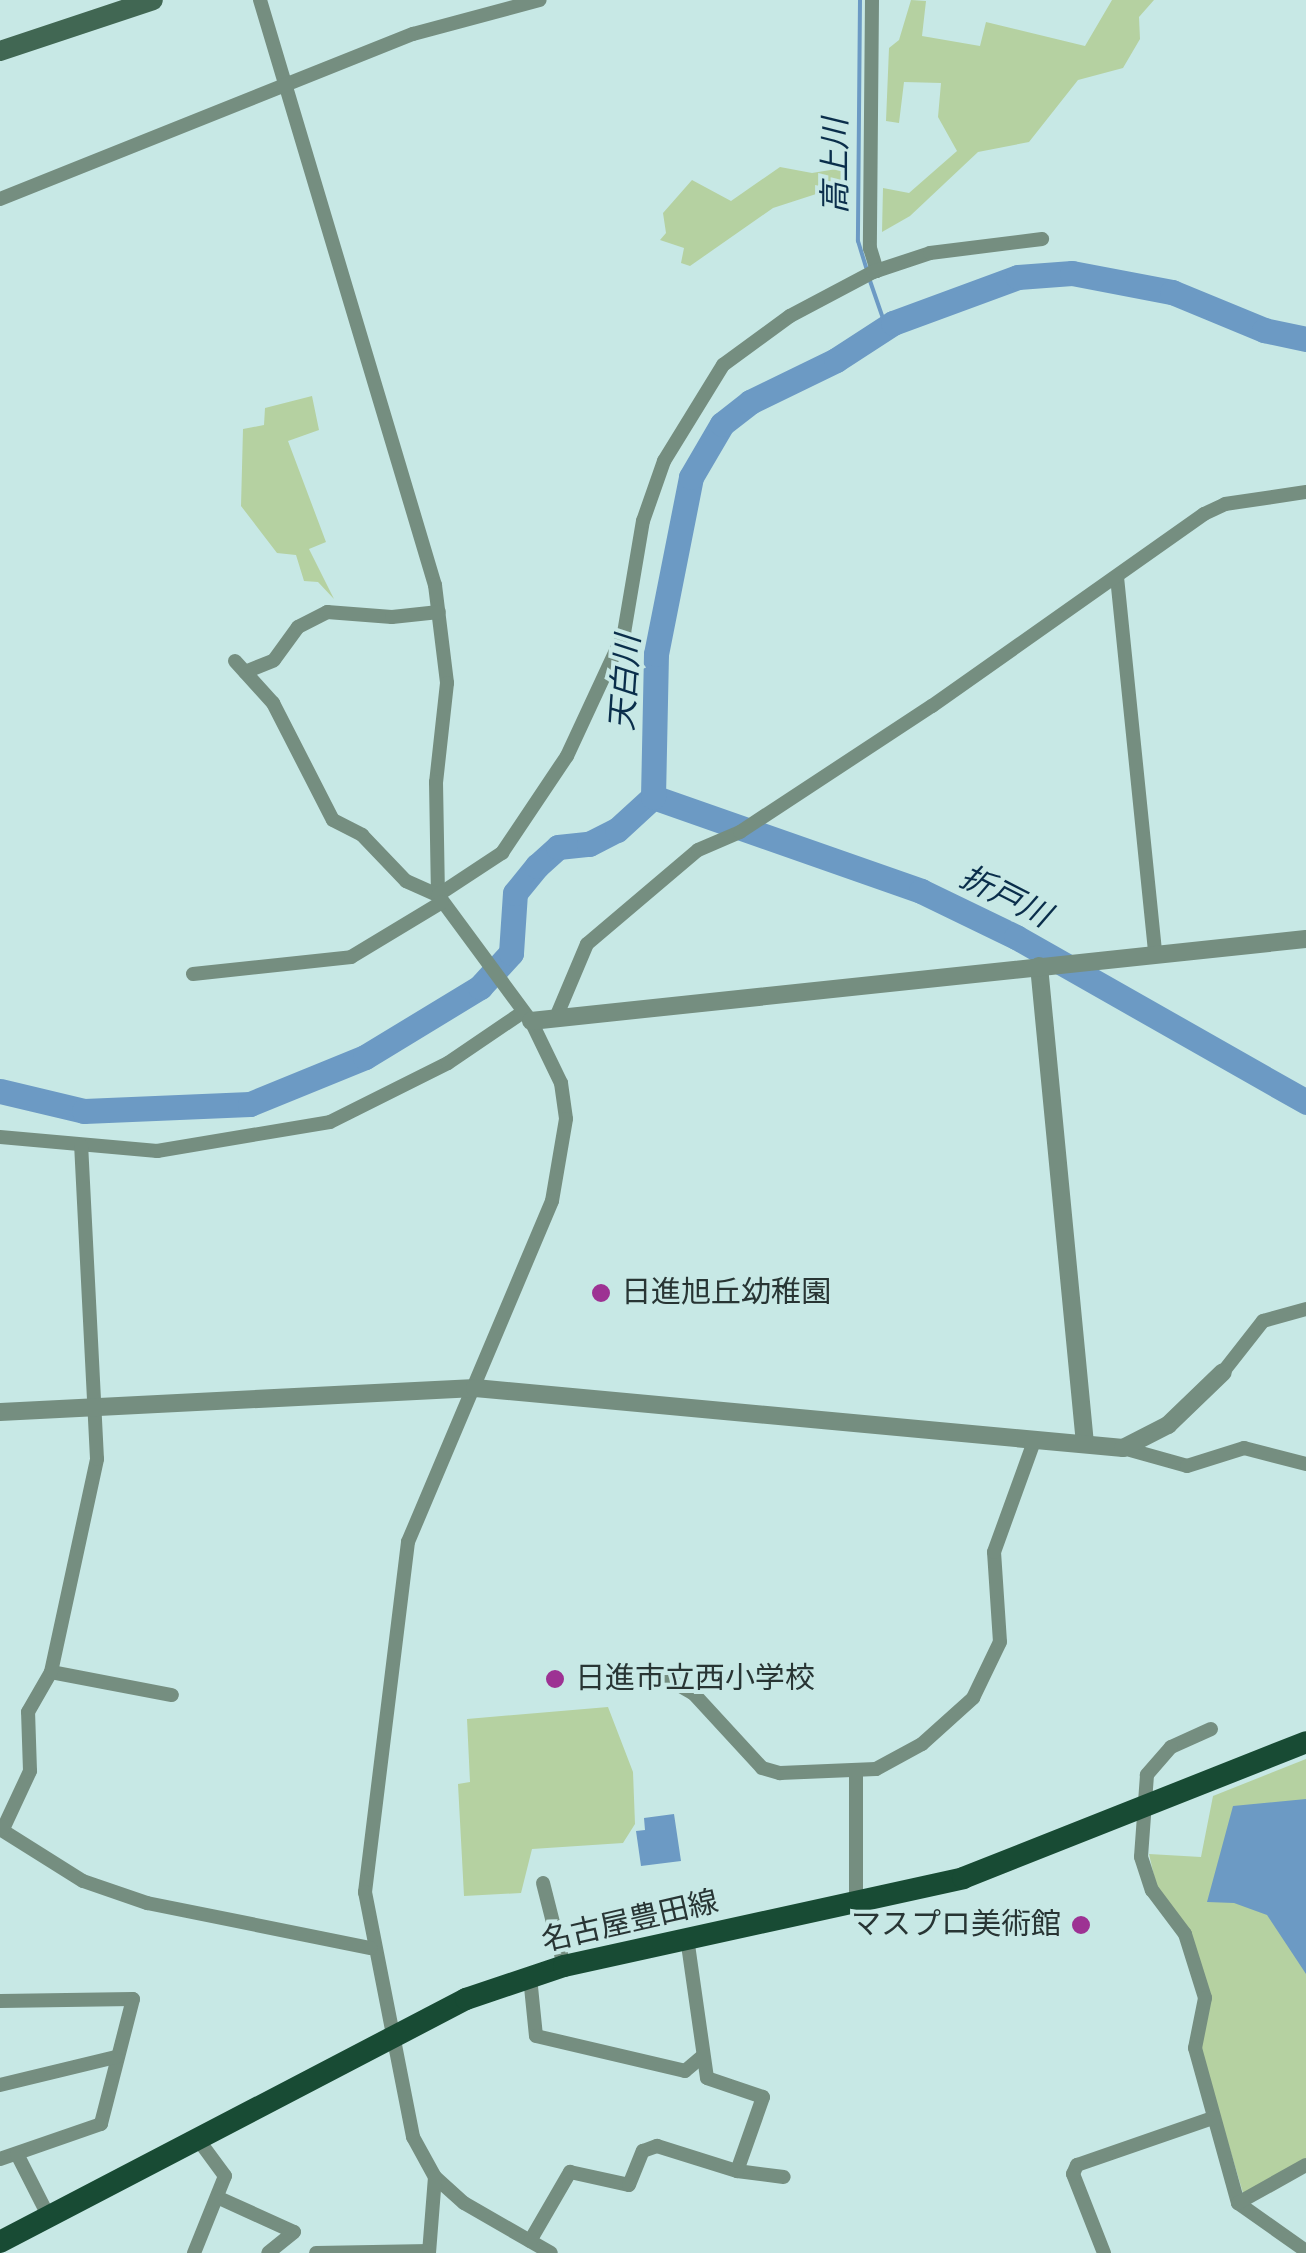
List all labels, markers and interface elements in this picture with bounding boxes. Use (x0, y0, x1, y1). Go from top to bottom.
water label: 高上川 (817, 118, 855, 214)
water label: 天白川 (603, 634, 649, 732)
water label: 折戸川 (954, 858, 1056, 936)
place label: 日進旭丘幼稚園 (621, 1275, 831, 1311)
marker: 日進旭丘幼稚園 (590, 1282, 612, 1304)
place label: 日進市立西小学校 (575, 1661, 815, 1697)
marker: 日進市立西小学校 (544, 1668, 566, 1690)
street label: 名古屋豊田線 (538, 1884, 722, 1960)
place label: マスプロ美術館 (851, 1907, 1061, 1943)
marker: マスプロ美術館 (1070, 1914, 1092, 1936)

